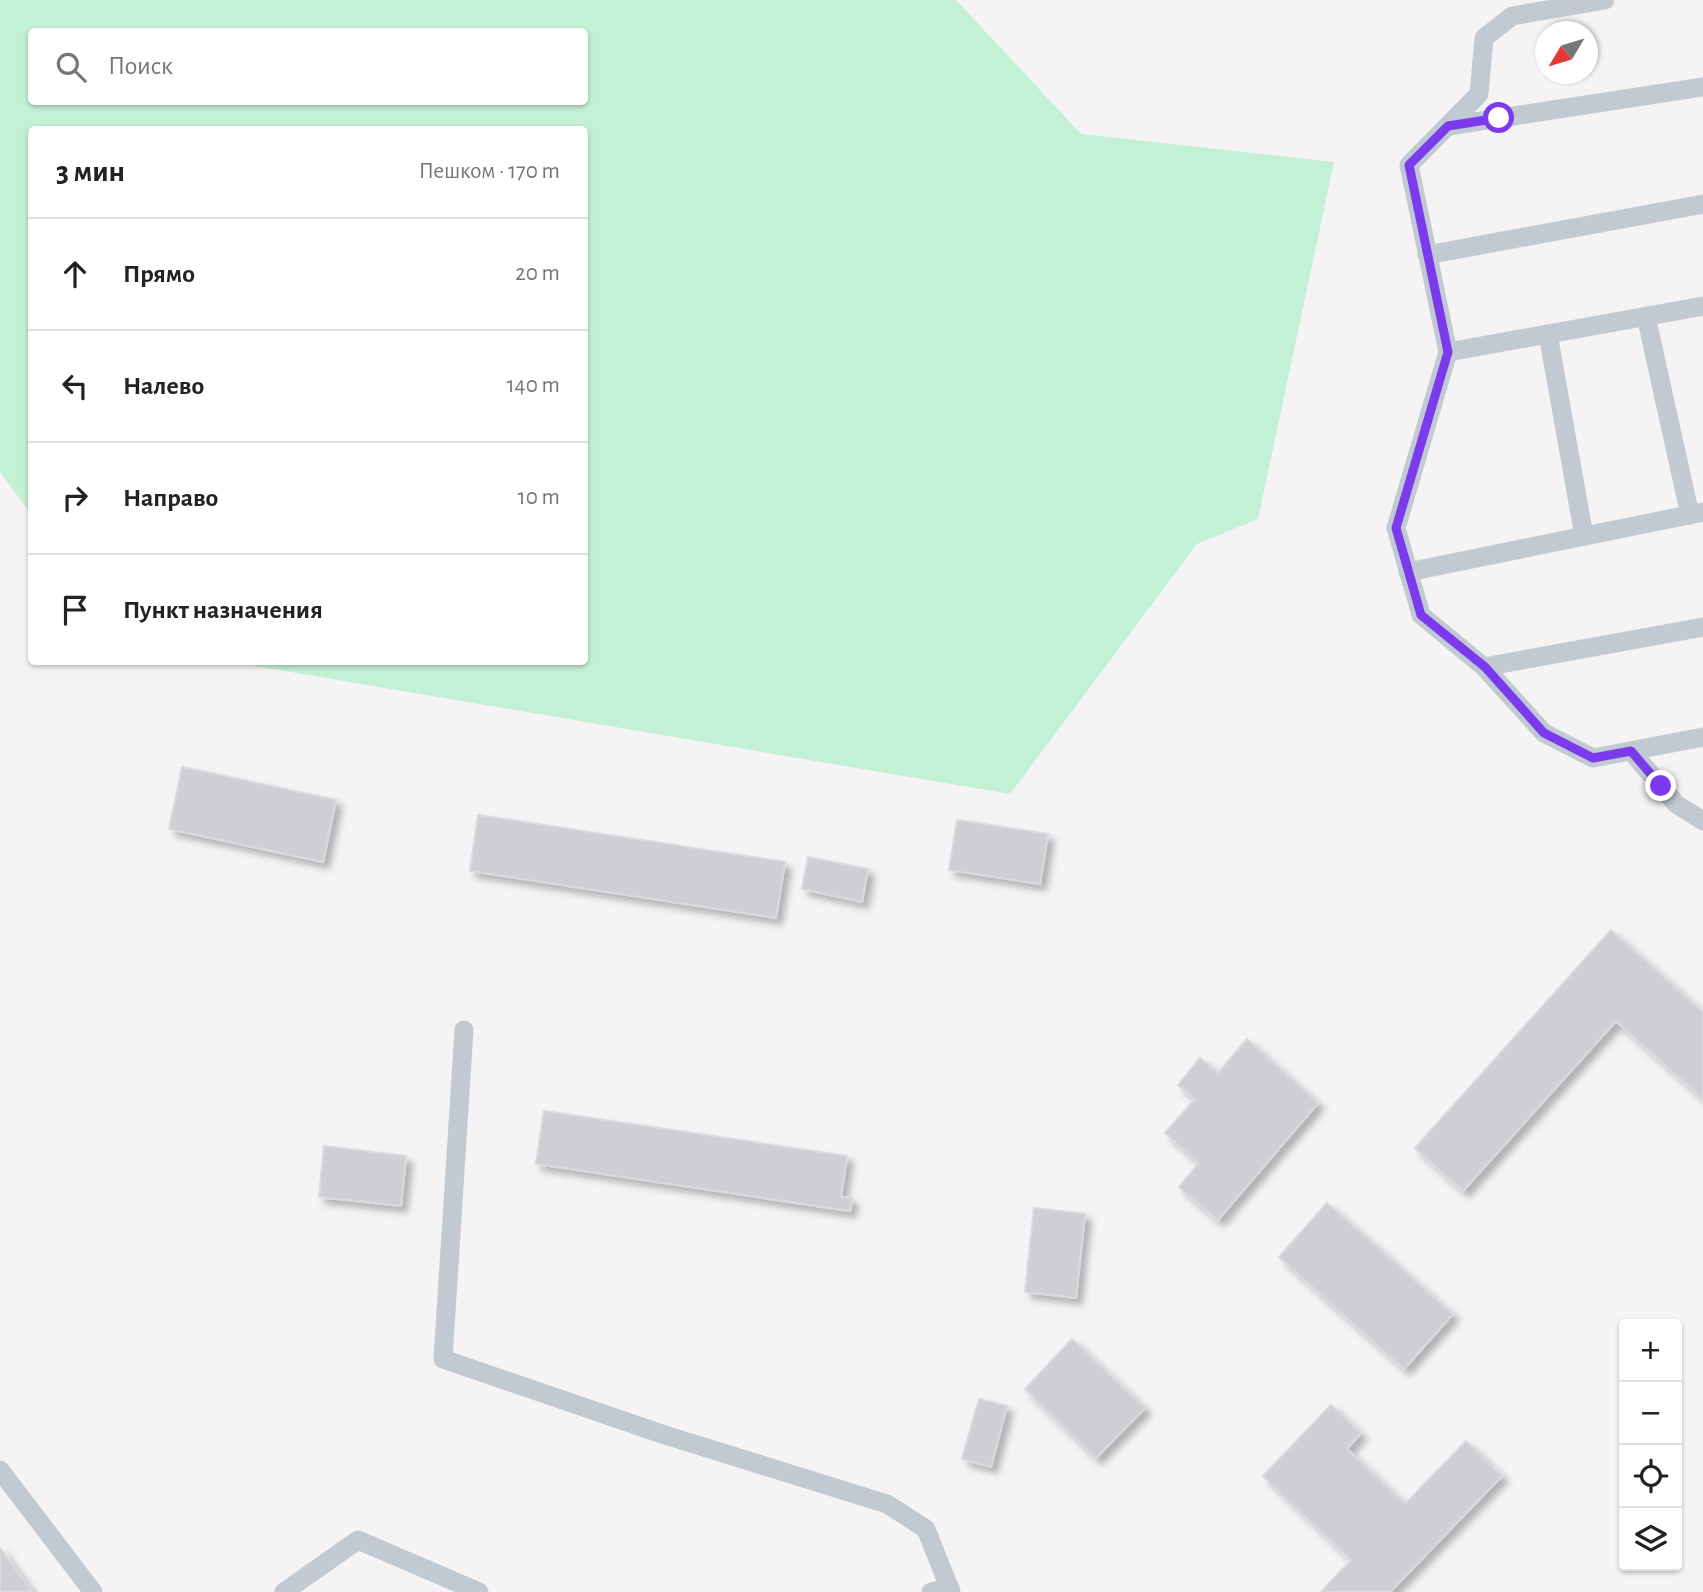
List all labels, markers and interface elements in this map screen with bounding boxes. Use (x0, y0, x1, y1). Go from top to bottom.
north arrow (1535, 21, 1598, 84)
search box (28, 28, 588, 105)
icon: search (52, 48, 90, 86)
text: Поиск (108, 53, 173, 79)
route start (1483, 102, 1514, 133)
text: 3 мин (56, 157, 125, 187)
text: Пешком · 170 m (419, 160, 560, 183)
icon: ahead (56, 255, 94, 293)
text: Прямо (123, 261, 195, 287)
text: 20 m (515, 262, 560, 285)
icon: left (56, 367, 94, 405)
text: Налево (123, 373, 204, 399)
text: 140 m (507, 374, 560, 397)
icon: right (56, 479, 94, 517)
text: Направо (123, 485, 218, 511)
text: 10 m (518, 486, 560, 509)
icon: arrive (56, 591, 94, 629)
text: Пункт назначения (123, 597, 323, 623)
route end (1645, 770, 1676, 801)
map controls (1619, 1319, 1682, 1571)
button: + (1619, 1319, 1682, 1382)
button: − (1619, 1382, 1682, 1445)
button: locate (1619, 1445, 1682, 1508)
button: layers (1619, 1508, 1682, 1571)

